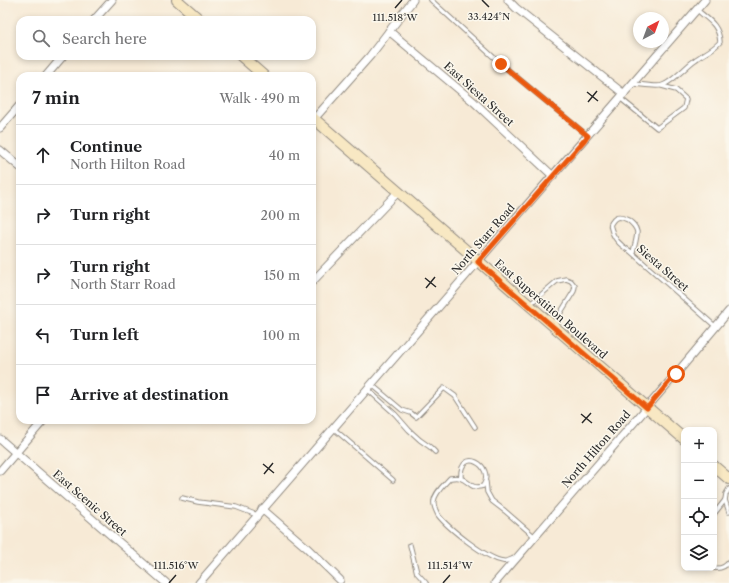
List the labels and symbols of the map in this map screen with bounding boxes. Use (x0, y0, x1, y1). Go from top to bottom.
text: 33.424°N (468, 10, 510, 23)
text: 111.518°W (372, 11, 419, 24)
north arrow (633, 12, 669, 48)
route end (492, 55, 510, 73)
street label: East Siesta Street (441, 59, 517, 129)
street label: North Starr Road (448, 200, 518, 277)
street label: Siesta Street (634, 242, 692, 295)
street label: East Superstition Boulevard (492, 256, 610, 362)
route start (667, 365, 685, 383)
street label: North Hilton Road (559, 407, 633, 490)
street label: East Scenic Street (50, 467, 130, 539)
text: 111.516°W (154, 559, 199, 572)
text: 111.514°W (428, 559, 473, 572)

